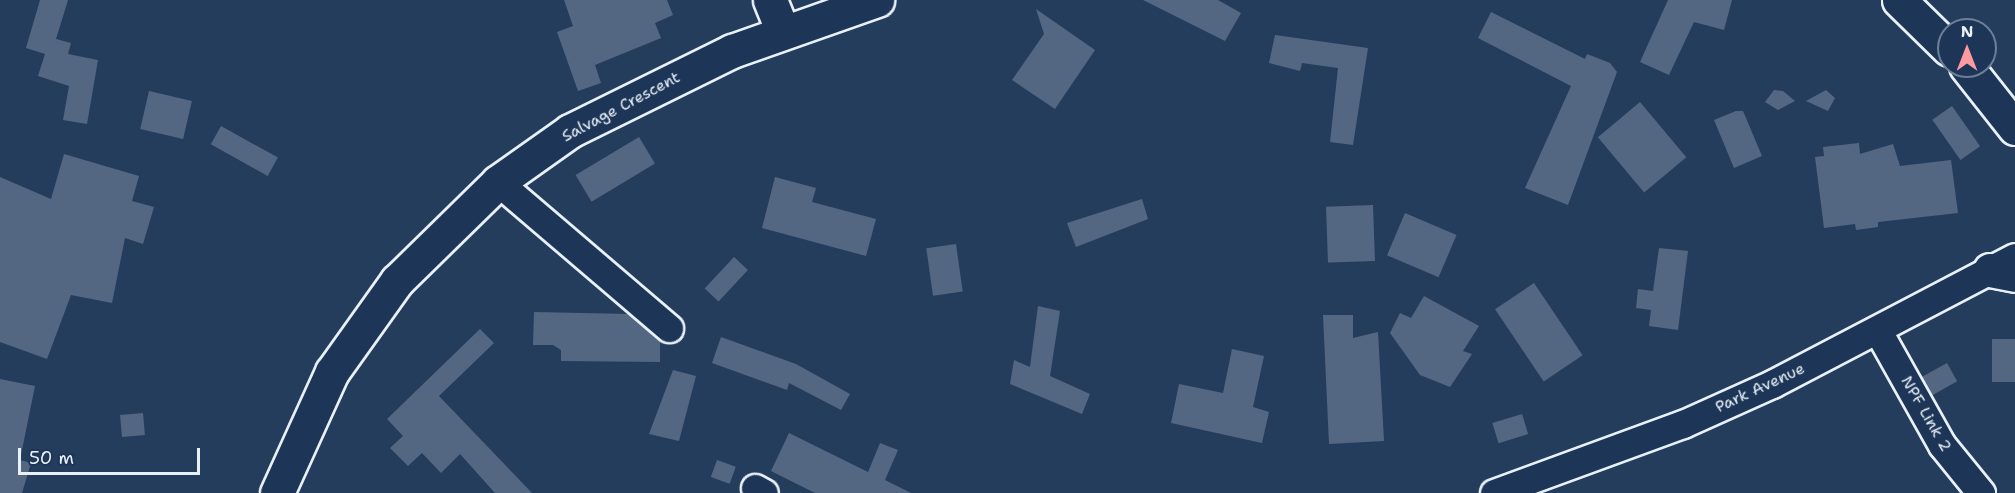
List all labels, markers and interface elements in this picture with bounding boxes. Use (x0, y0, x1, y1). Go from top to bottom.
north arrow (1937, 18, 1997, 78)
text: N (1961, 21, 1973, 42)
street label: Salvage Crescent (559, 68, 683, 146)
street label: Park Avenue (1712, 359, 1808, 417)
street label: NPF Link 2 (1897, 373, 1955, 455)
scale bar (21, 436, 202, 474)
text: 50 m (29, 446, 74, 470)

